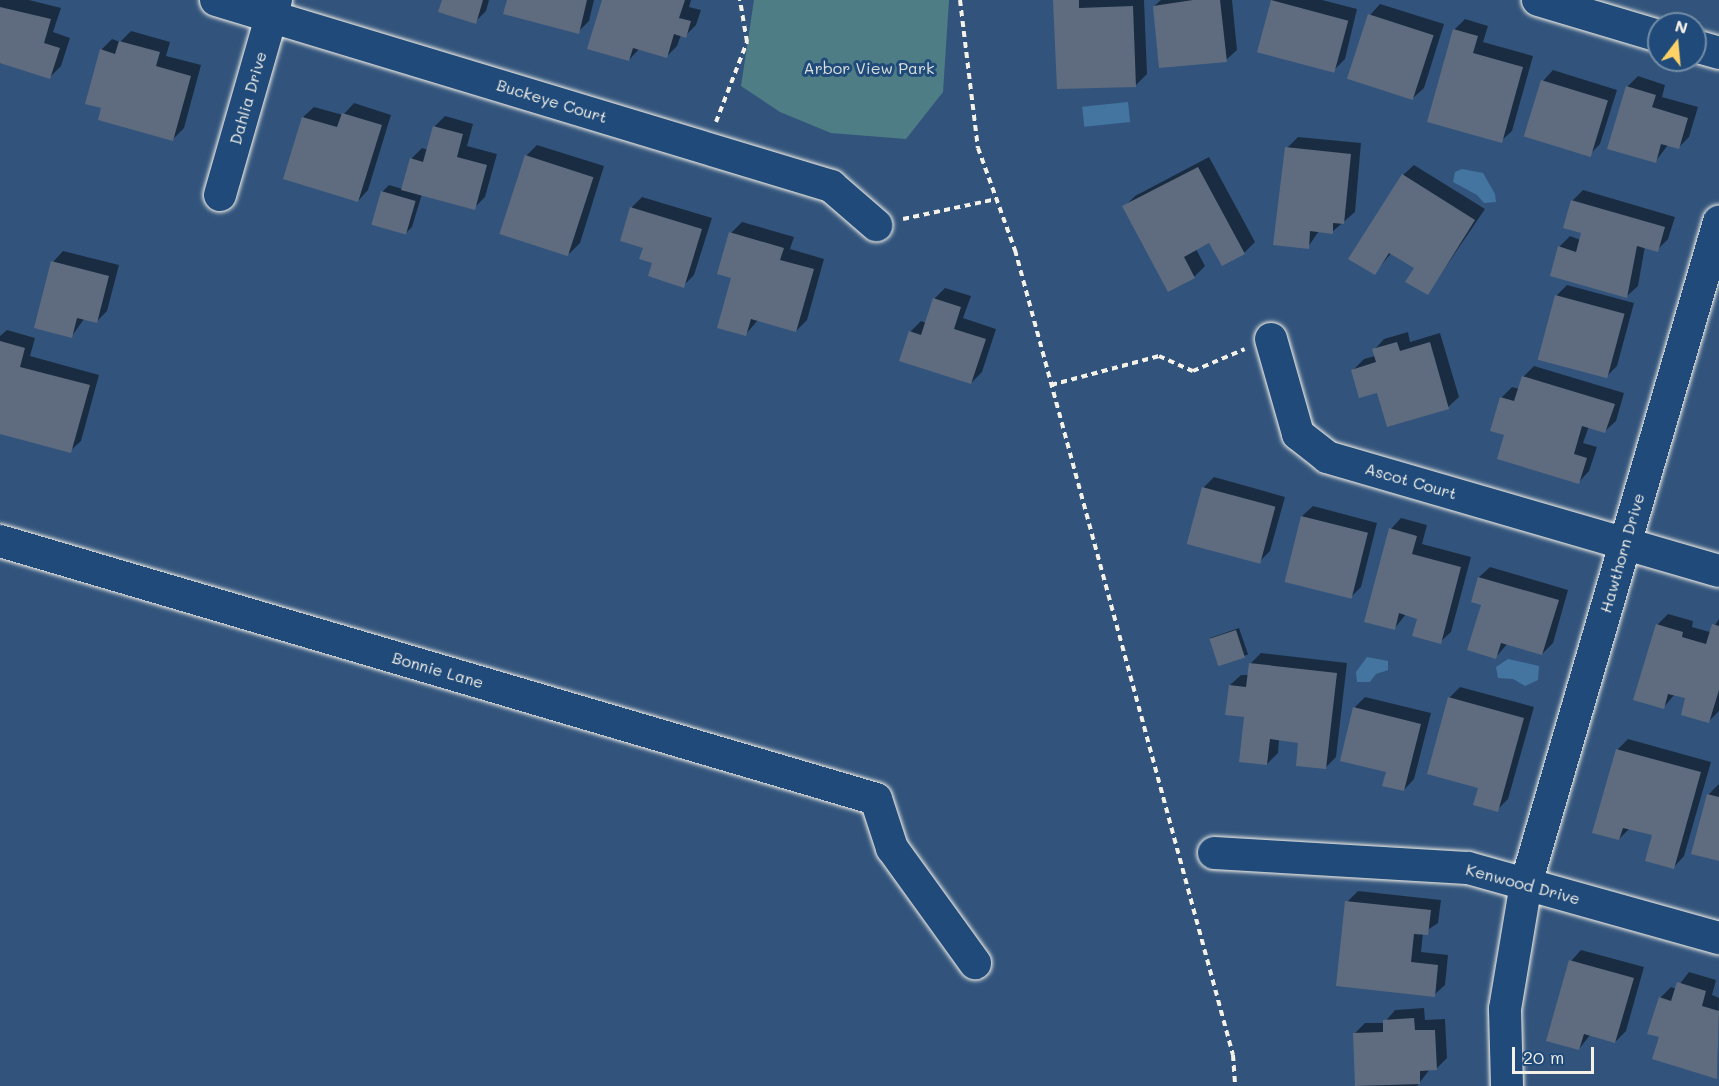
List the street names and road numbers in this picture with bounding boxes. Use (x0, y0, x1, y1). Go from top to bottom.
street label: Dahlia Drive (226, 49, 270, 147)
street label: Buckeye Court (494, 75, 610, 127)
street label: Ascot Court (1363, 459, 1459, 503)
street label: Hawthorn Drive (1596, 491, 1648, 615)
street label: Bonnie Lane (390, 648, 486, 692)
street label: Kenwood Drive (1464, 860, 1582, 908)

